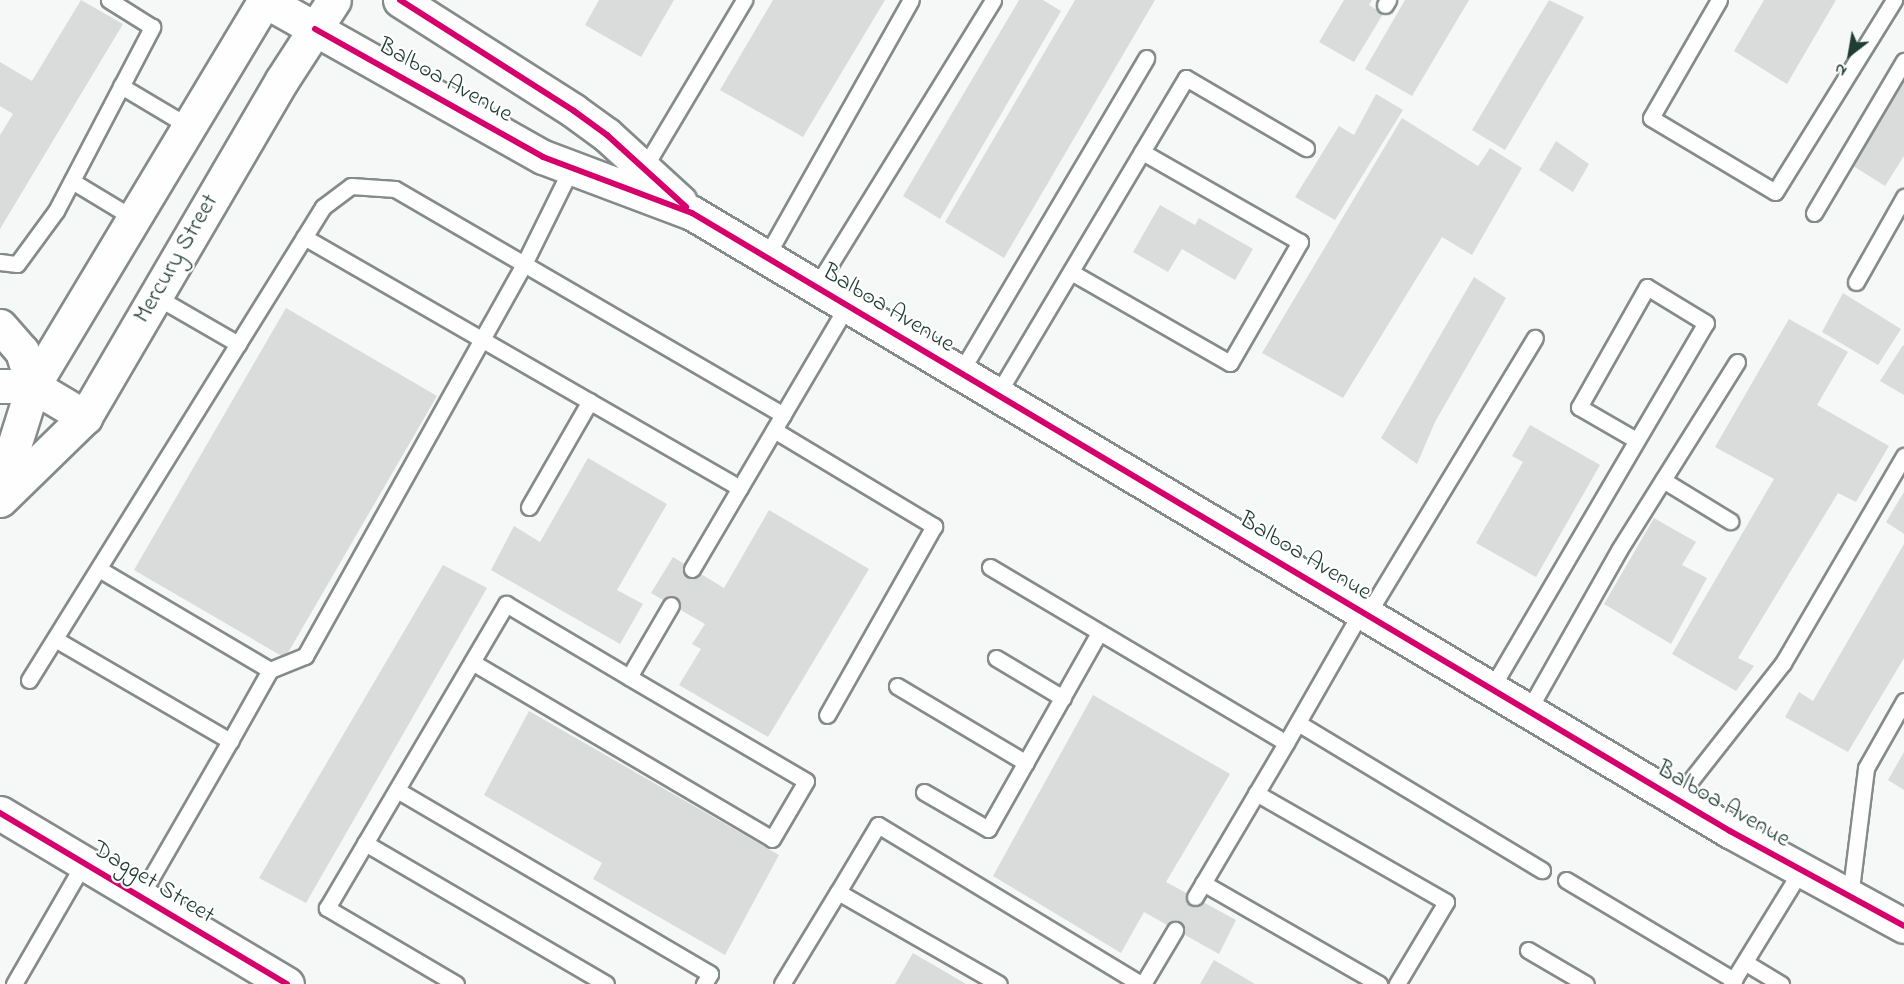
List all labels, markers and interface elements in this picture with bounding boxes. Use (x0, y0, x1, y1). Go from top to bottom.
north arrow (1820, 24, 1880, 84)
street label: Balboa Avenue (373, 32, 517, 130)
text: N (1830, 56, 1852, 82)
street label: Mercury Street (128, 189, 226, 329)
street label: Balboa Avenue (817, 258, 959, 360)
street label: Balboa Avenue (1234, 506, 1376, 608)
street label: Balboa Avenue (1651, 755, 1795, 855)
street label: Dagget Street (87, 835, 219, 931)

